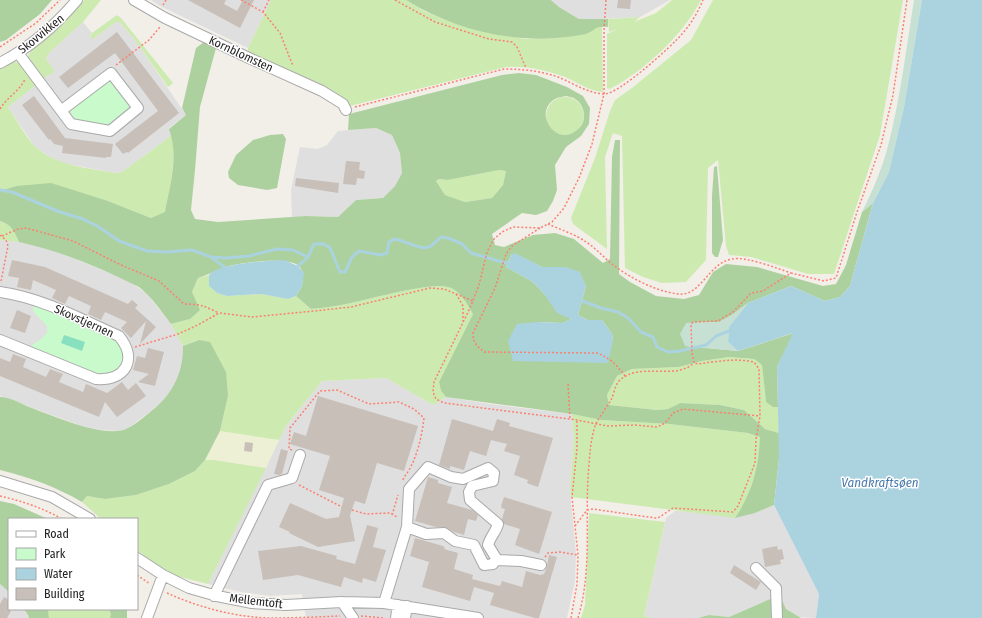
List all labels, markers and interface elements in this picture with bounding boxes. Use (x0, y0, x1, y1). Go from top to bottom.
street label: Skovvikken (15, 11, 67, 57)
street label: Kornblomsten (207, 33, 275, 75)
street label: Skovstjernen (52, 302, 116, 340)
water label: Vandkraftsøen (841, 475, 919, 490)
legend (8, 518, 138, 610)
text: Road (44, 527, 69, 541)
text: Park (44, 547, 66, 561)
text: Water (44, 567, 73, 581)
text: Building (44, 587, 85, 601)
street label: Mellemtoft (229, 591, 283, 611)

